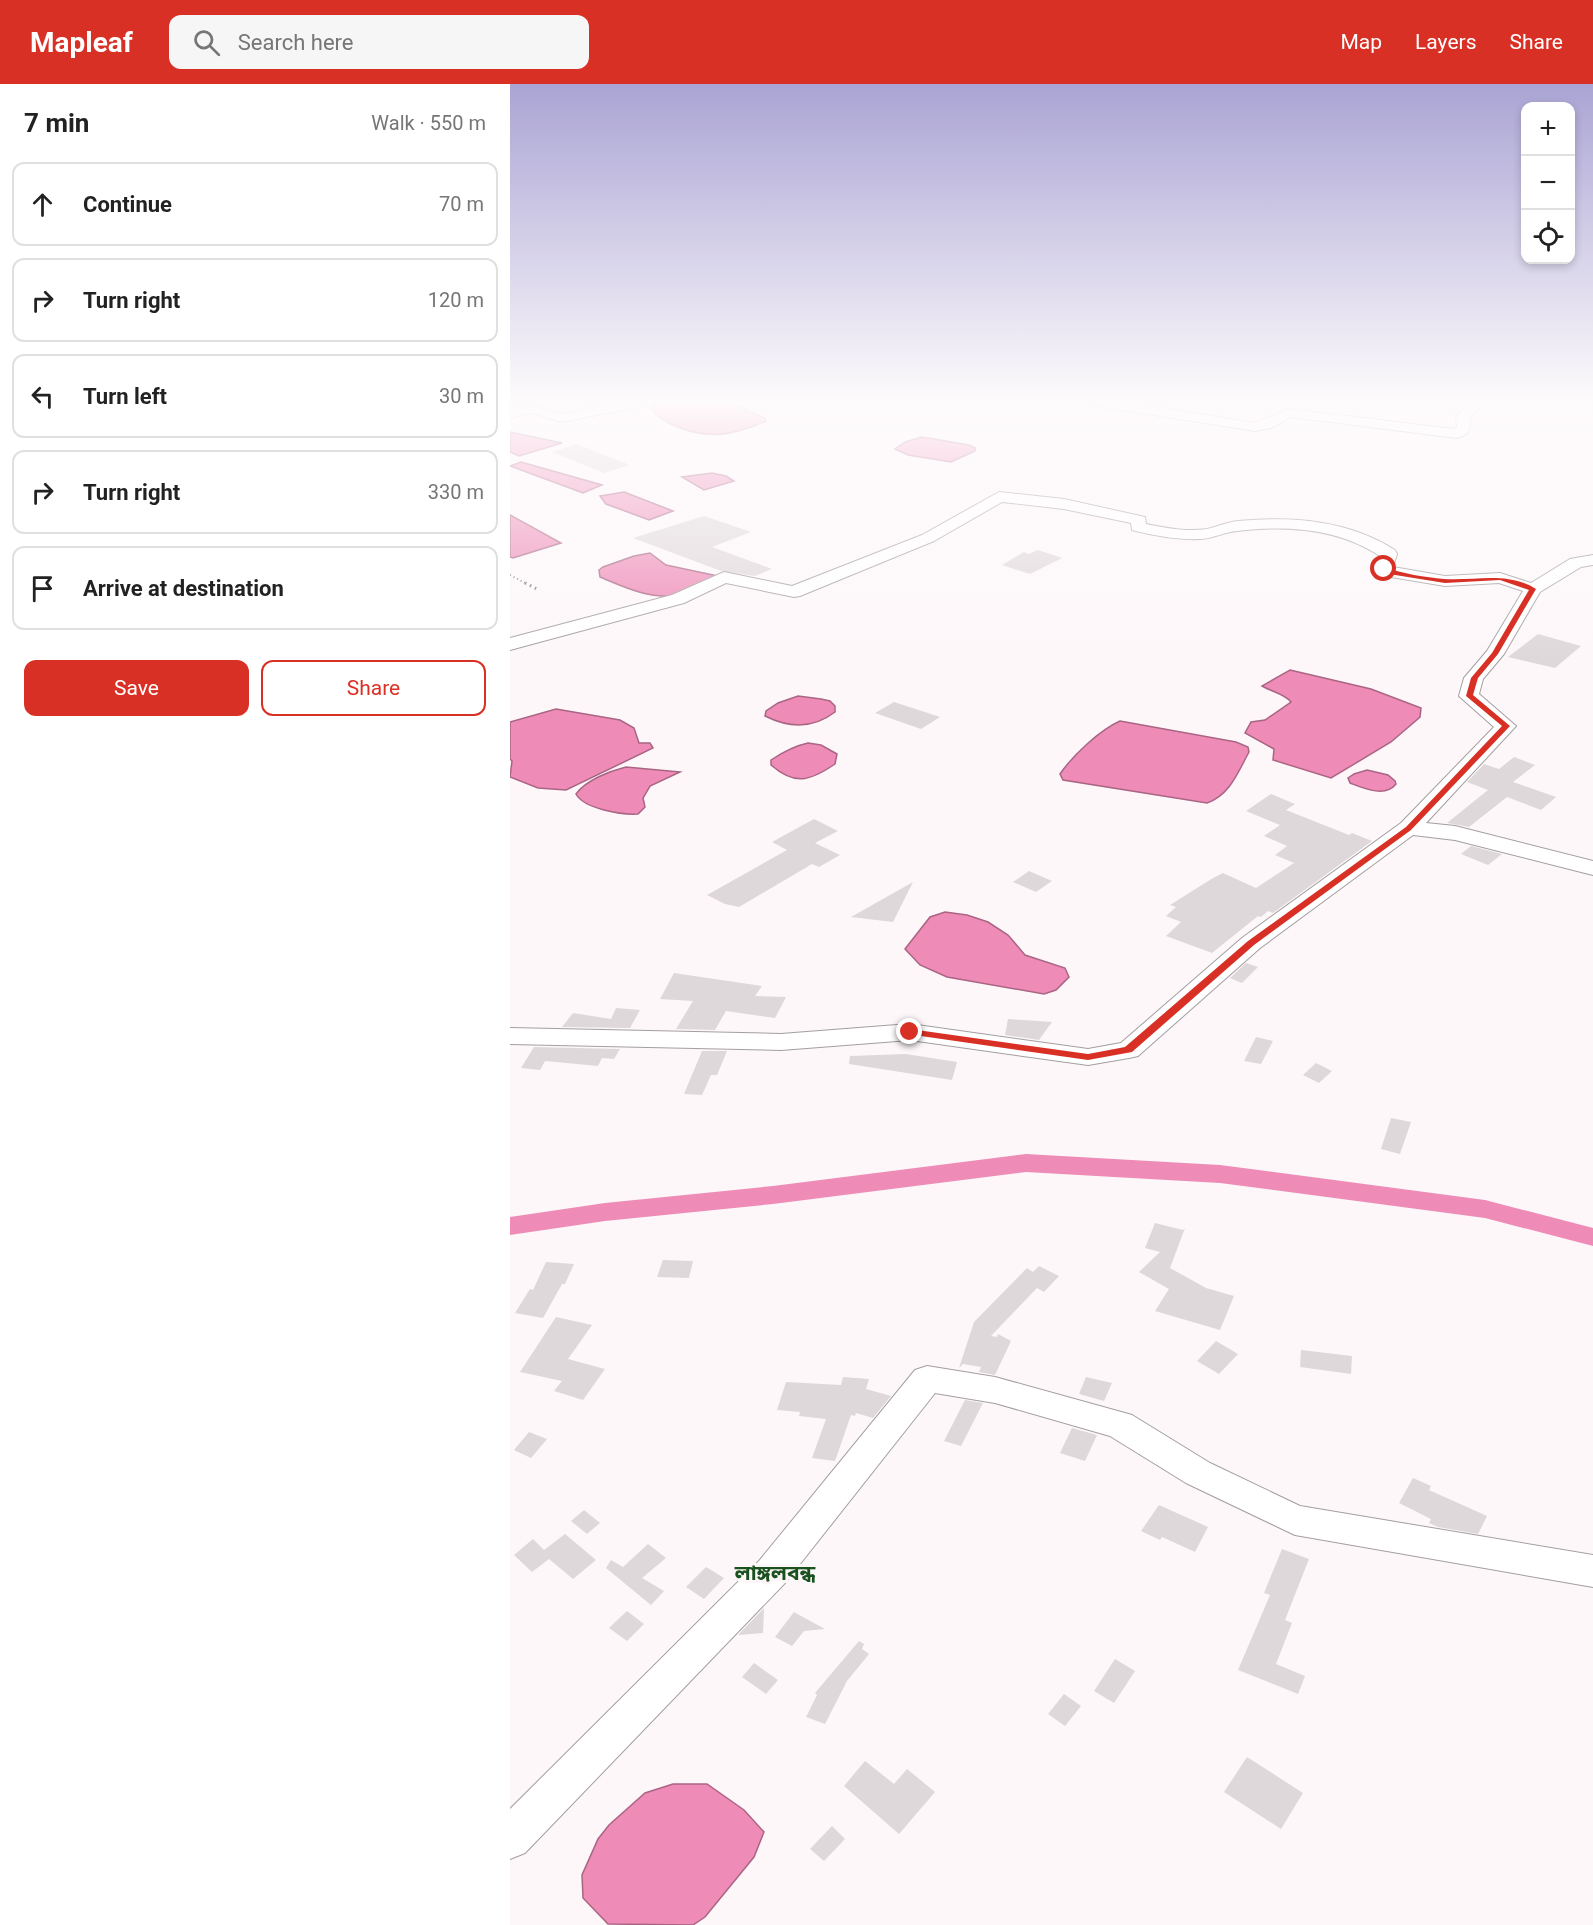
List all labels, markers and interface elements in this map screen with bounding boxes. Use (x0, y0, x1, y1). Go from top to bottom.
search box (169, 15, 589, 69)
text: Mapleaf (30, 26, 133, 59)
icon: search (190, 26, 223, 59)
text: Search here (238, 30, 354, 55)
text: Map (1340, 30, 1382, 54)
text: Layers (1415, 30, 1476, 54)
text: Share (1509, 30, 1563, 54)
map controls (1521, 102, 1575, 264)
button: + (1521, 102, 1575, 156)
text: 7 min (24, 108, 89, 138)
text: Walk · 550 m (371, 111, 486, 135)
button: − (1521, 156, 1575, 210)
icon: ahead (26, 188, 59, 221)
text: Continue (83, 192, 172, 217)
text: 70 m (439, 192, 484, 216)
button: locate (1521, 210, 1575, 264)
icon: right (26, 284, 59, 317)
text: Turn right (83, 288, 180, 313)
text: 120 m (428, 288, 484, 312)
icon: left (26, 380, 59, 413)
text: Turn left (83, 384, 167, 409)
text: 30 m (439, 384, 484, 408)
icon: right (26, 476, 59, 509)
text: Turn right (83, 480, 180, 505)
text: 330 m (428, 480, 484, 504)
route start (1370, 555, 1396, 581)
icon: arrive (26, 572, 59, 605)
text: Arrive at destination (83, 576, 284, 601)
button: Save (24, 660, 249, 716)
button: Share (261, 660, 486, 716)
route end (896, 1018, 922, 1044)
district label: লাঙ্গলবন্ধ (734, 1561, 816, 1585)

